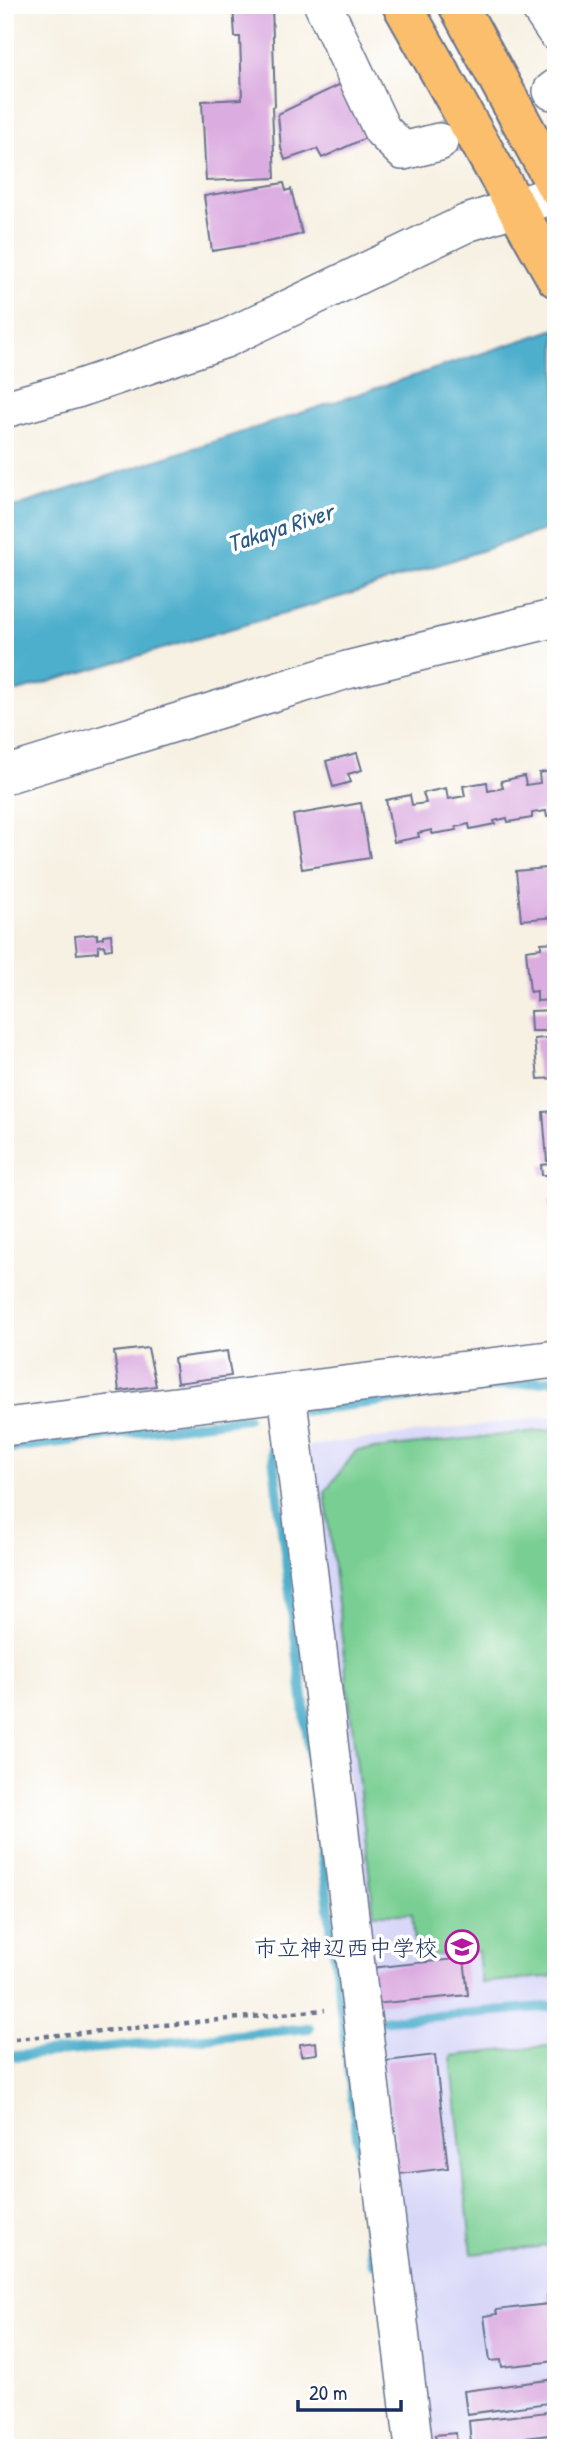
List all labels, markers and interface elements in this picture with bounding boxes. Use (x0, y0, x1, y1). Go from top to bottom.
water label: Takaya River (223, 494, 340, 560)
school or university icon: 市立神辺西中学校 (443, 1928, 481, 1966)
place label: 市立神辺西中学校 (254, 1932, 438, 1963)
scale bar (298, 2369, 402, 2413)
text: 20 m (309, 2378, 347, 2407)

